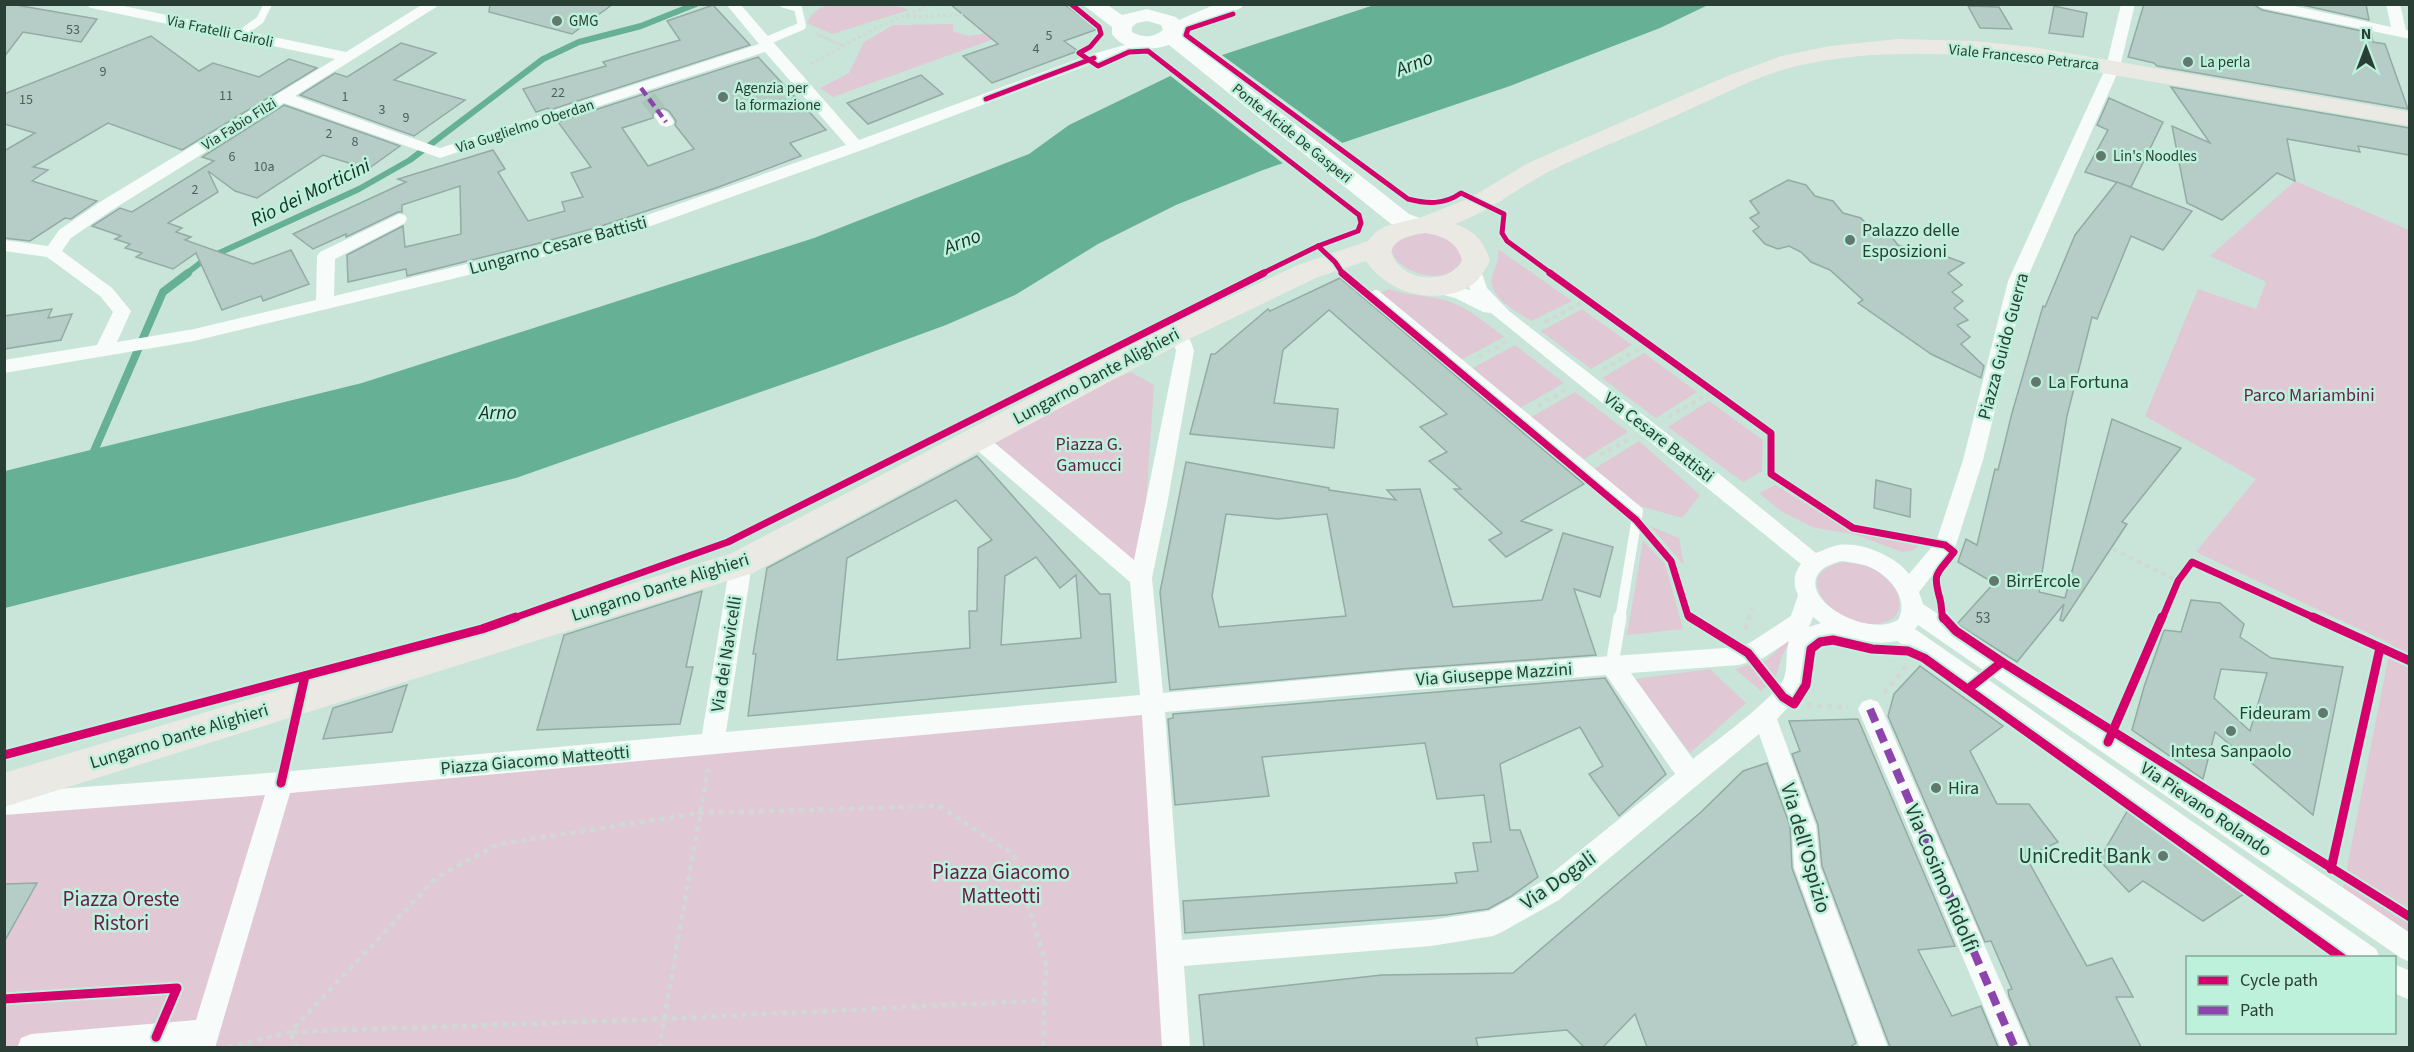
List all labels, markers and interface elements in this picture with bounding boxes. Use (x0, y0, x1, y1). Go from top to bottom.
street label: Via Fratelli Cairoli (165, 10, 275, 53)
place label: GMG (569, 11, 598, 32)
marker: GMG (550, 14, 564, 28)
north arrow (2336, 18, 2396, 78)
house number: 53 (66, 20, 80, 40)
text: N (2361, 23, 2371, 45)
house number: 5 (1046, 26, 1053, 46)
house number: 4 (1033, 39, 1040, 59)
street label: Viale Francesco Petrarca (1948, 39, 2100, 76)
water label: Arno (1390, 44, 1437, 85)
place label: La perla (2200, 52, 2250, 73)
marker: La perla (2181, 55, 2195, 69)
house number: 9 (100, 62, 107, 82)
place label: Agenzia per la formazione (735, 78, 821, 116)
street label: Ponte Alcide De Gasperi (1227, 79, 1356, 188)
house number: 22 (551, 83, 565, 103)
house number: 11 (219, 86, 233, 106)
house number: 1 (342, 87, 349, 107)
house number: 15 (19, 90, 33, 110)
marker: Agenzia per la formazione (716, 90, 730, 104)
street label: Via Fabio Filzi (198, 93, 281, 156)
street label: Via Guglielmo Oberdan (453, 94, 597, 159)
house number: 3 (379, 100, 386, 120)
house number: 9 (403, 108, 410, 128)
house number: 2 (326, 124, 333, 144)
house number: 8 (352, 132, 359, 152)
place label: Lin's Noodles (2113, 146, 2197, 167)
house number: 6 (229, 147, 236, 167)
marker: Lin's Noodles (2094, 149, 2108, 163)
water label: Rio dei Morticini (246, 152, 375, 234)
house number: 10a (254, 157, 274, 177)
house number: 2 (192, 180, 199, 200)
street label: Lungarno Cesare Battisti (466, 210, 650, 281)
place label: Palazzo delle Esposizioni (1862, 218, 1960, 264)
water label: Arno (938, 222, 985, 263)
marker: Palazzo delle Esposizioni (1843, 233, 1857, 247)
street label: Piazza Guido Guerra (1972, 270, 2035, 422)
street label: Lungarno Dante Alighieri (1008, 322, 1184, 431)
place label: La Fortuna (2048, 370, 2129, 395)
marker: La Fortuna (2029, 375, 2043, 389)
park label: Parco Mariambini (2243, 383, 2375, 408)
street label: Via Cesare Battisti (1598, 386, 1719, 489)
water label: Arno (477, 399, 517, 427)
park label: Piazza G. Gamucci (1056, 432, 1122, 478)
street label: Lungarno Dante Alighieri (568, 547, 752, 628)
place label: BirrErcole (2006, 569, 2080, 594)
marker: BirrErcole (1987, 574, 2001, 588)
street label: Via dei Navicelli (705, 594, 748, 714)
house number: 53 (1976, 608, 1990, 629)
street label: Via Giuseppe Mazzini (1415, 657, 1573, 692)
street label: Lungarno Dante Alighieri (87, 697, 272, 776)
place label: Fideuram (2239, 701, 2311, 726)
marker: Fideuram (2316, 706, 2330, 720)
marker: Intesa Sanpaolo (2224, 724, 2238, 738)
place label: Intesa Sanpaolo (2170, 739, 2292, 764)
street label: Piazza Giacomo Matteotti (439, 740, 631, 781)
street label: Via Pievano Rolando (2135, 756, 2276, 863)
place label: Hira (1948, 776, 1979, 801)
street label: Via dell'Ospizio (1773, 780, 1839, 916)
marker: Hira (1929, 781, 1943, 795)
street label: Via Cosimo Ridolfi (1897, 799, 1987, 957)
place label: UniCredit Bank (2018, 841, 2152, 871)
street label: Via Dogali (1514, 843, 1602, 917)
marker: UniCredit Bank (2156, 849, 2170, 863)
park label: Piazza Giacomo Matteotti (932, 857, 1070, 911)
park label: Piazza Oreste Ristori (63, 884, 179, 938)
legend (2186, 956, 2396, 1034)
text: Cycle path (2240, 968, 2318, 993)
text: Path (2240, 998, 2274, 1023)

